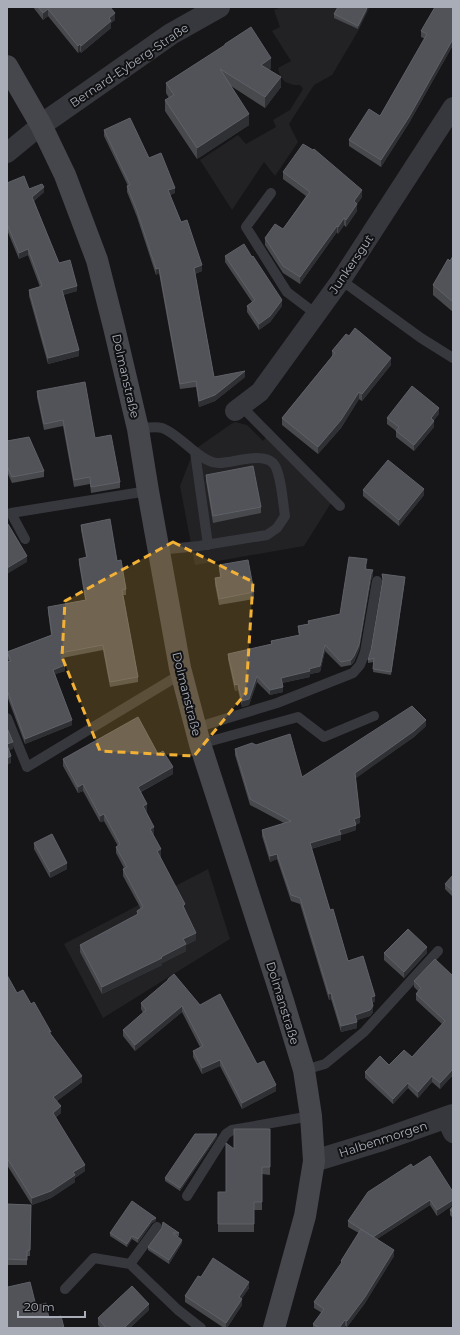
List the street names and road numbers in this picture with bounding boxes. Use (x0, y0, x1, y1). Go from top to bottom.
street label: Bernard-Eyberg-Straße (67, 20, 191, 110)
street label: Junkersgut (325, 231, 376, 297)
street label: Dolmanstraße (109, 332, 143, 420)
street label: Dolmanstraße (169, 650, 205, 738)
street label: Dolmanstraße (263, 960, 303, 1046)
street label: Halbenmorgen (337, 1118, 429, 1160)

